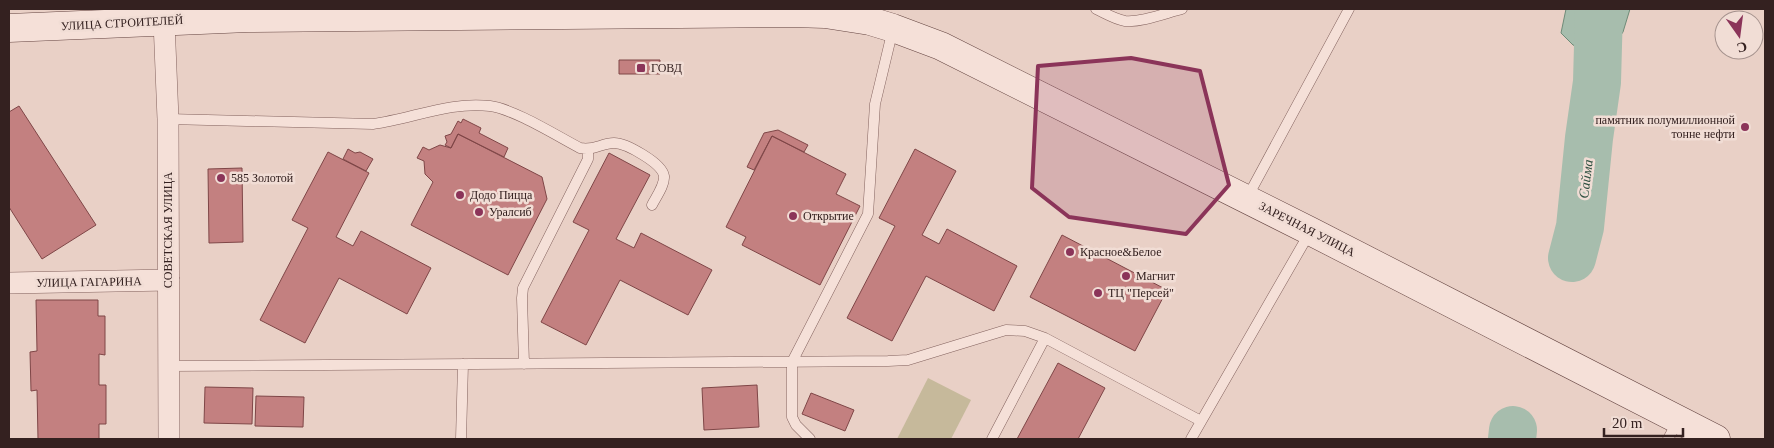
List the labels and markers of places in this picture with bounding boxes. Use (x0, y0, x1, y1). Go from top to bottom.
place label: ГОВД (651, 61, 682, 75)
marker: ГОВД (635, 62, 647, 74)
place label: памятник полумиллионной тонне нефти (1595, 113, 1736, 141)
marker: памятник полумиллионной тонне нефти (1739, 121, 1751, 133)
place label: 585 Золотой (231, 171, 294, 185)
marker: 585 Золотой (215, 172, 227, 184)
place label: Додо Пицца (470, 188, 533, 202)
marker: Додо Пицца (454, 189, 466, 201)
place label: Уралсиб (489, 205, 532, 219)
marker: Уралсиб (473, 206, 485, 218)
place label: Открытие (803, 209, 854, 223)
marker: Открытие (787, 210, 799, 222)
place label: Красное&Белое (1080, 245, 1162, 259)
marker: Красное&Белое (1064, 246, 1076, 258)
place label: Магнит (1136, 269, 1176, 283)
marker: Магнит (1120, 270, 1132, 282)
place label: ТЦ "Персей" (1108, 286, 1174, 300)
marker: ТЦ "Персей" (1092, 287, 1104, 299)

